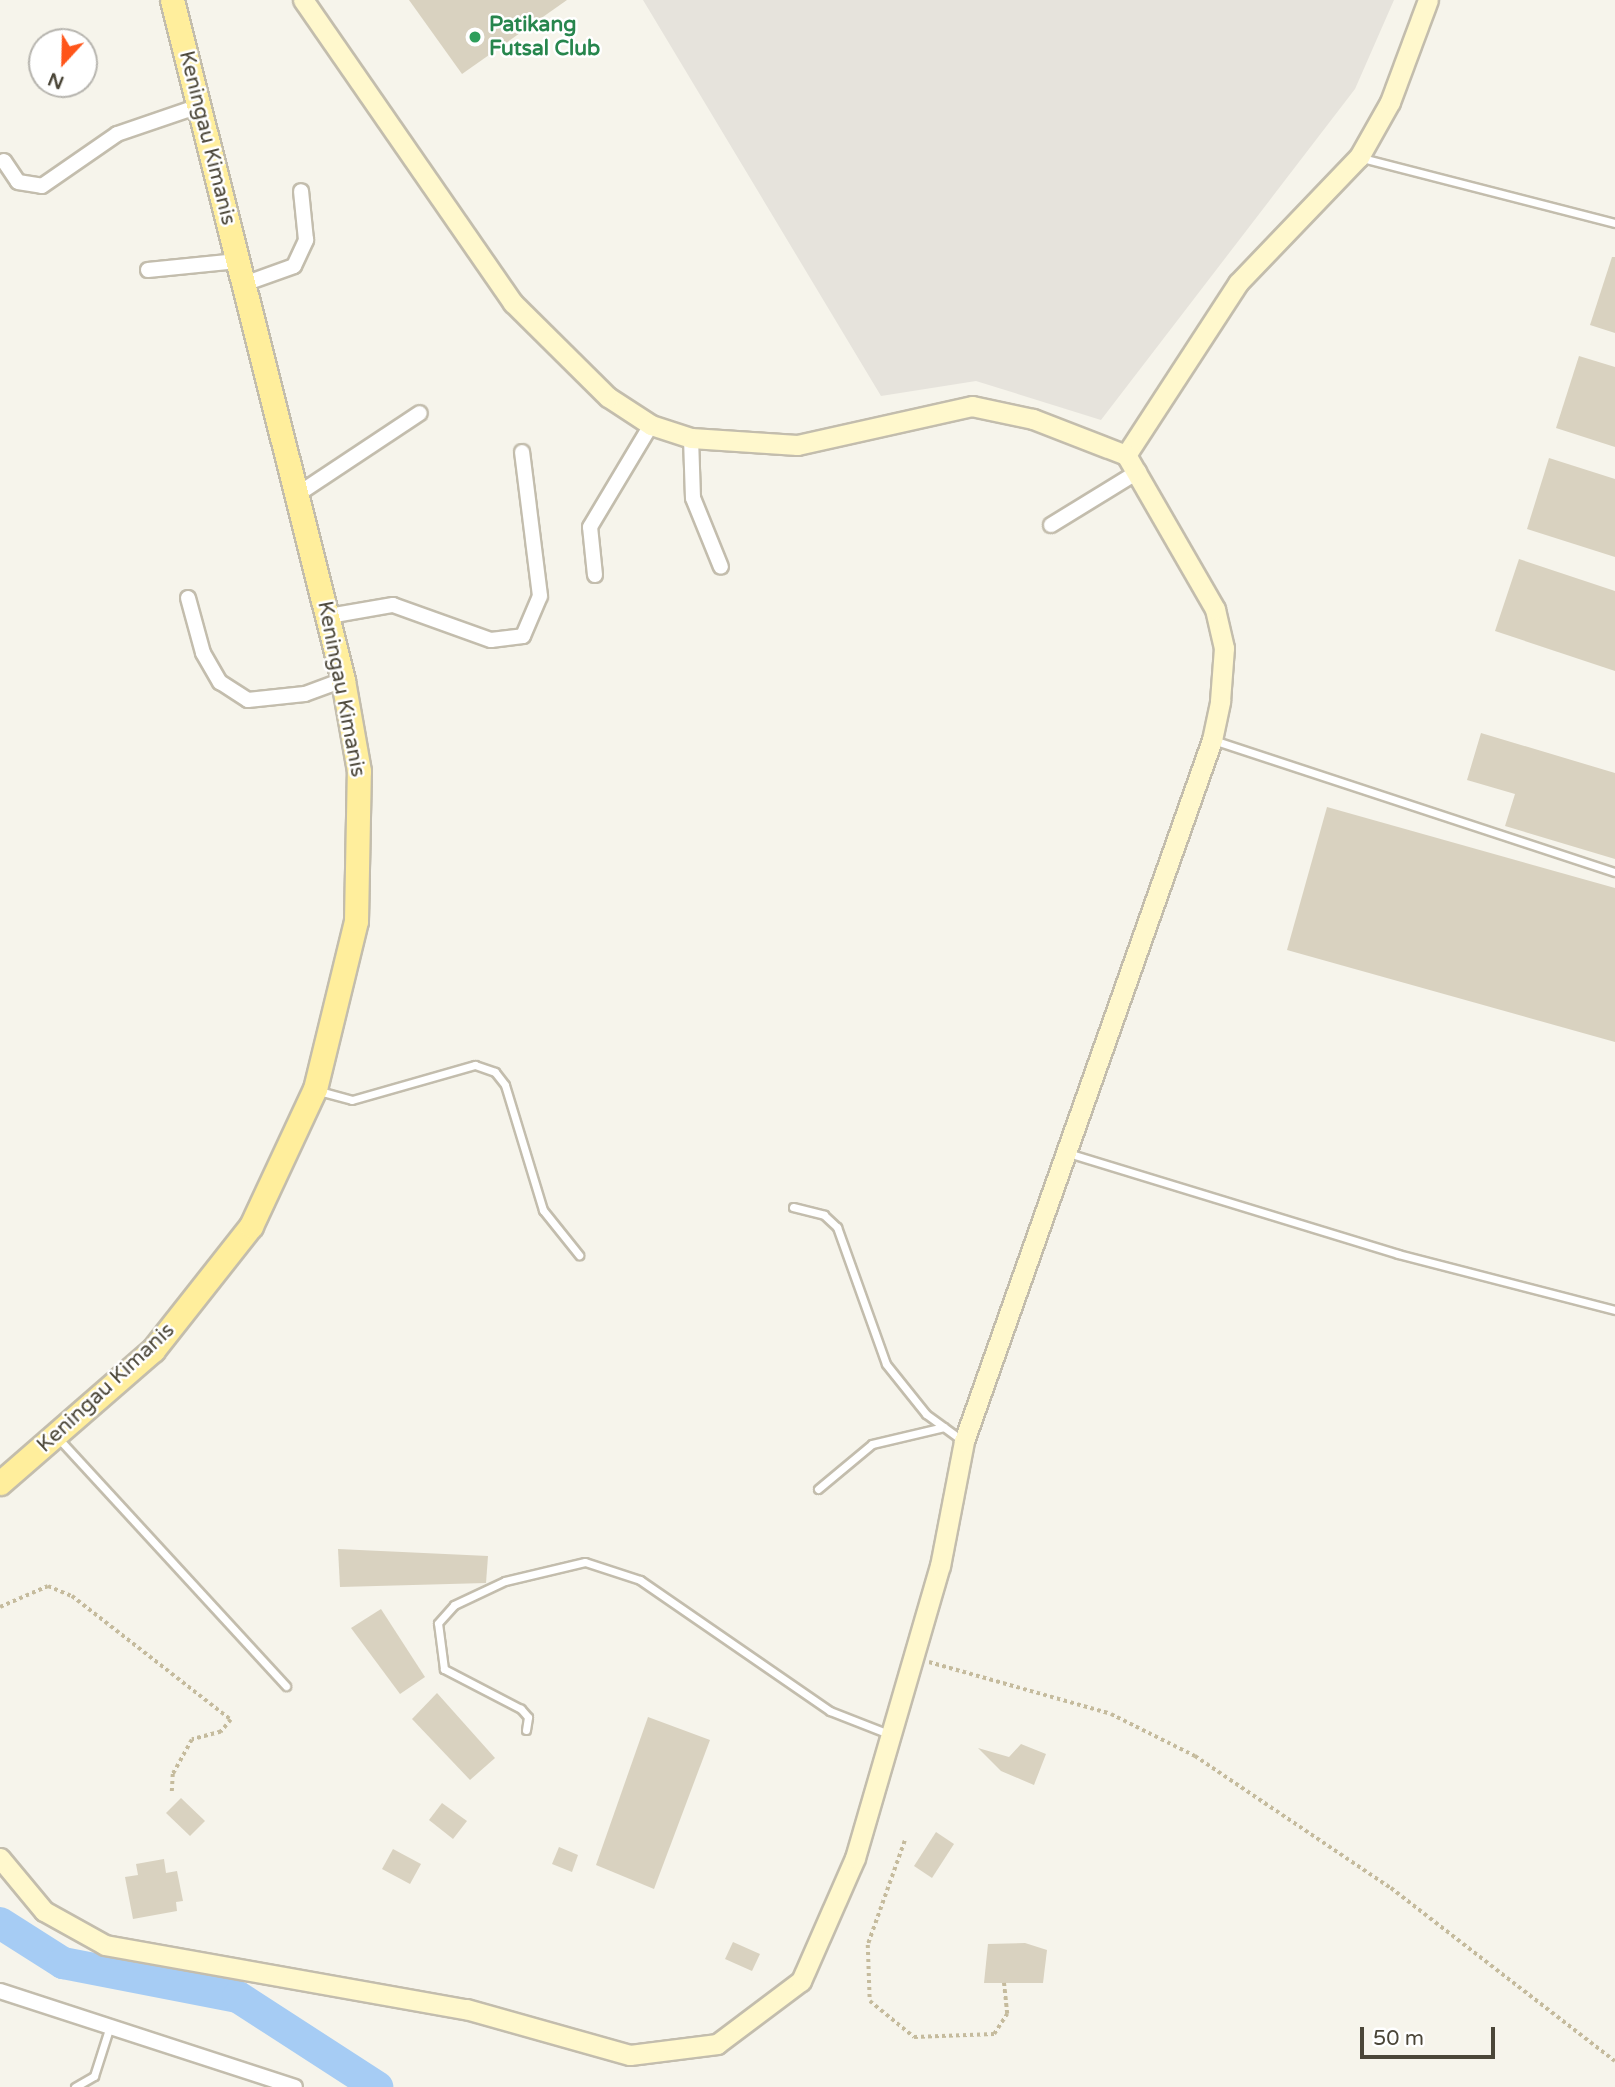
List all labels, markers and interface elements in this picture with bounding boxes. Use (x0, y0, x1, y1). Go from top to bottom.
place label: Patikang Futsal Club (489, 12, 600, 62)
north arrow (28, 28, 98, 98)
marker: Patikang Futsal Club (467, 29, 483, 45)
street label: Keningau Kimanis (173, 48, 241, 228)
text: N (45, 68, 67, 94)
street label: Keningau Kimanis (312, 599, 370, 779)
street label: Keningau Kimanis (32, 1318, 180, 1458)
scale bar (1363, 2014, 1498, 2058)
text: 50 m (1373, 2026, 1424, 2051)

